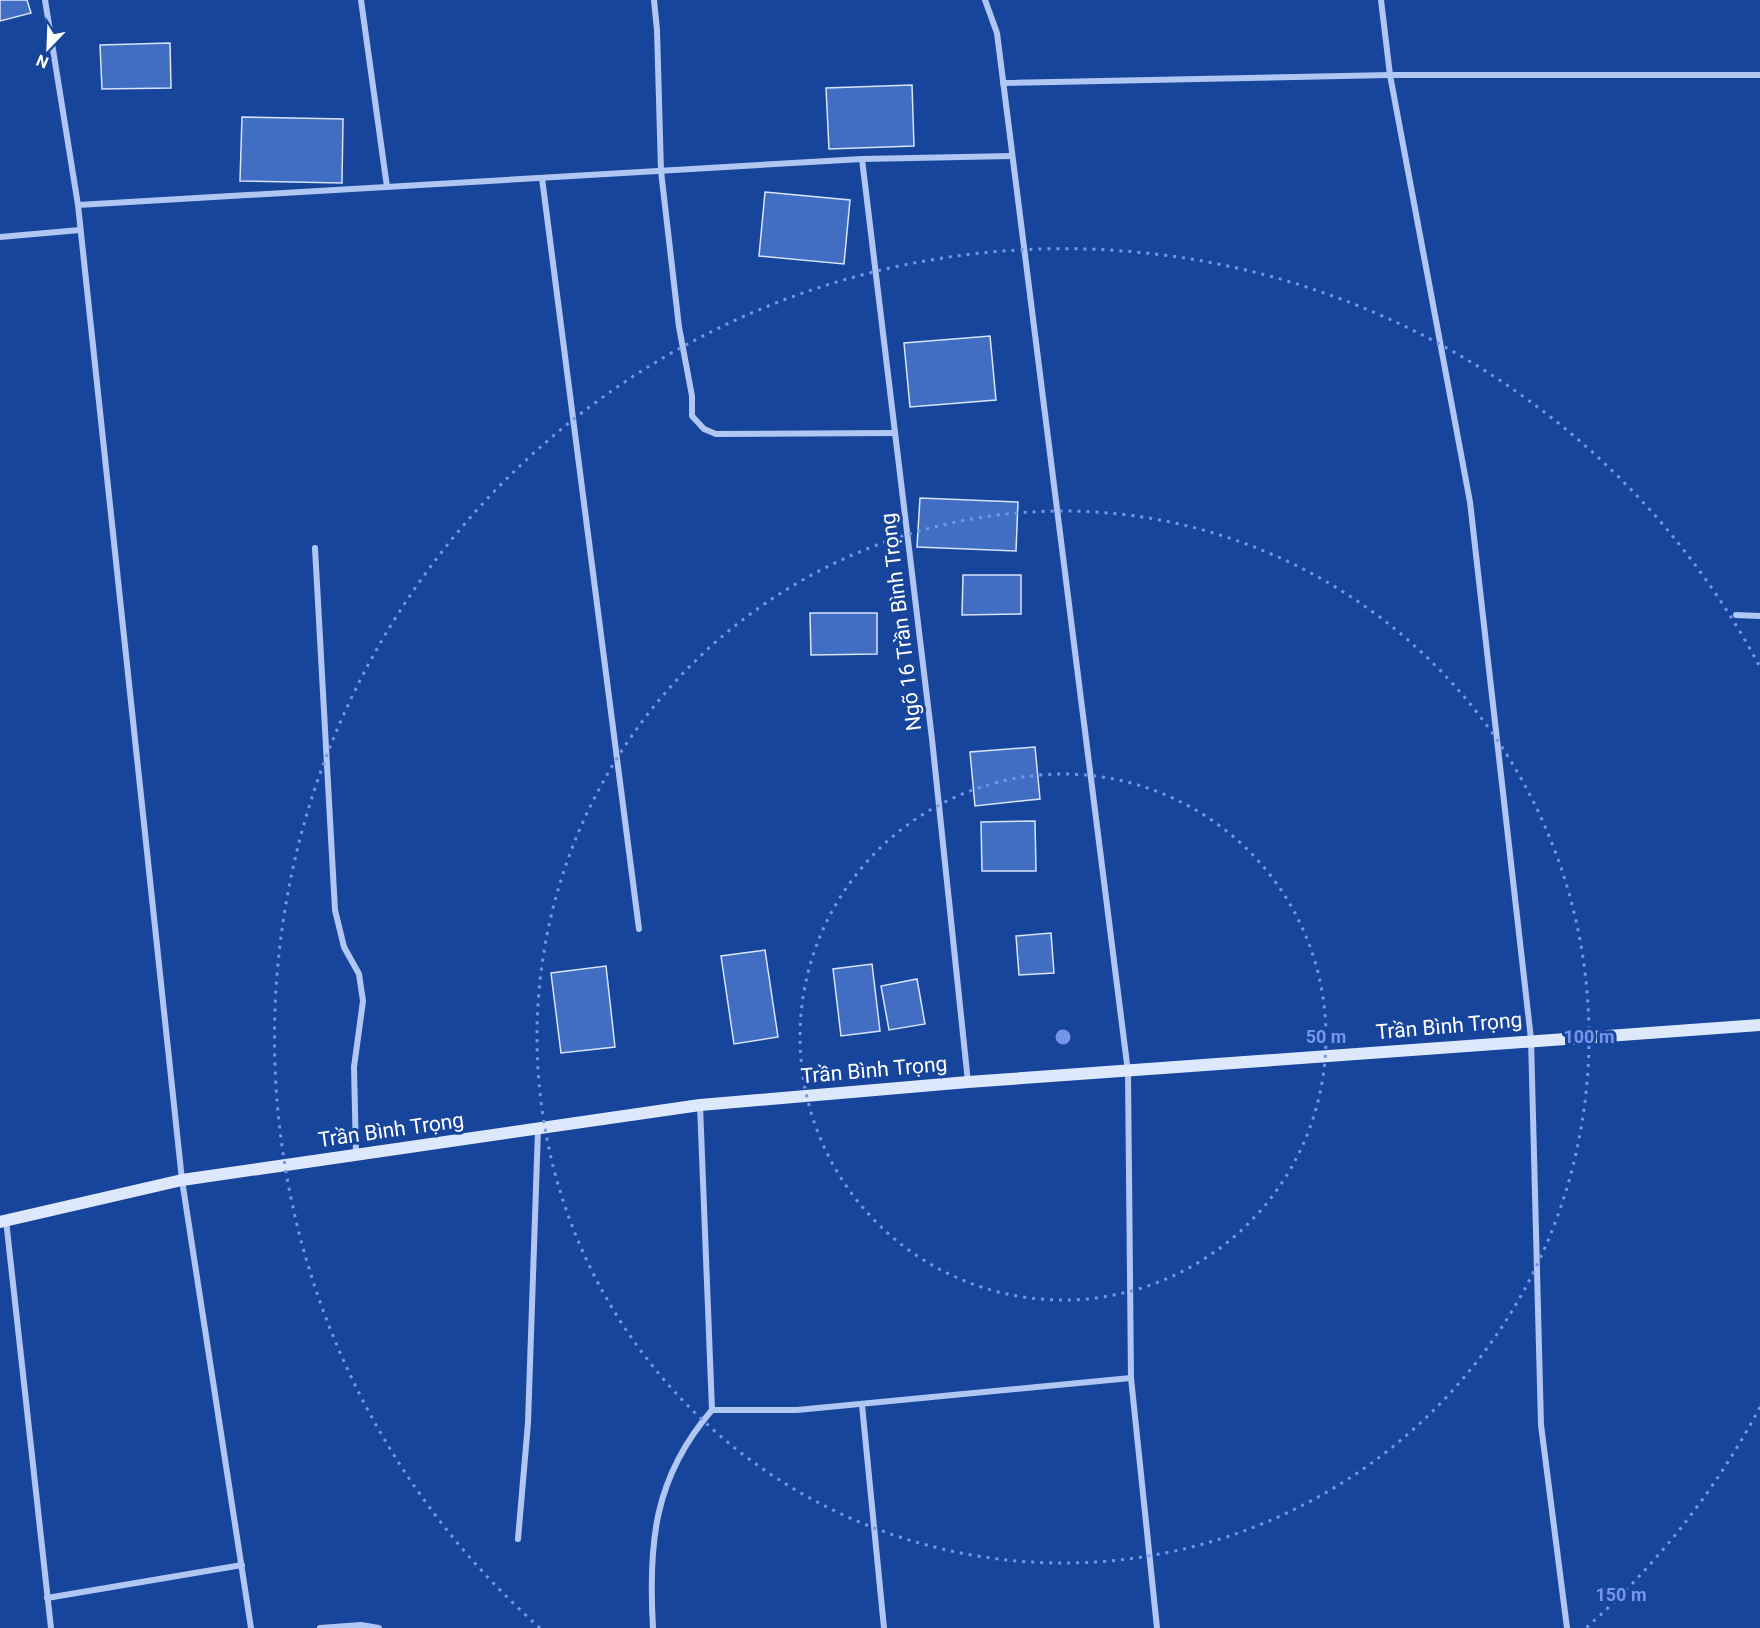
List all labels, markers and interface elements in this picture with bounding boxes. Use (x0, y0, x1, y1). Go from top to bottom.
north arrow (18, 18, 78, 78)
text: N (33, 50, 51, 72)
street label: Ngõ 16 Trần Bình Trọng (876, 512, 926, 732)
street label: Trần Bình Trọng (1375, 1008, 1523, 1044)
text: 50 m (1306, 1026, 1346, 1047)
text: 100 m (1563, 1026, 1615, 1047)
centre of rings (1053, 1027, 1073, 1047)
street label: Trần Bình Trọng (800, 1052, 948, 1088)
street label: Trần Bình Trọng (317, 1108, 465, 1152)
text: 150 m (1595, 1584, 1647, 1605)

